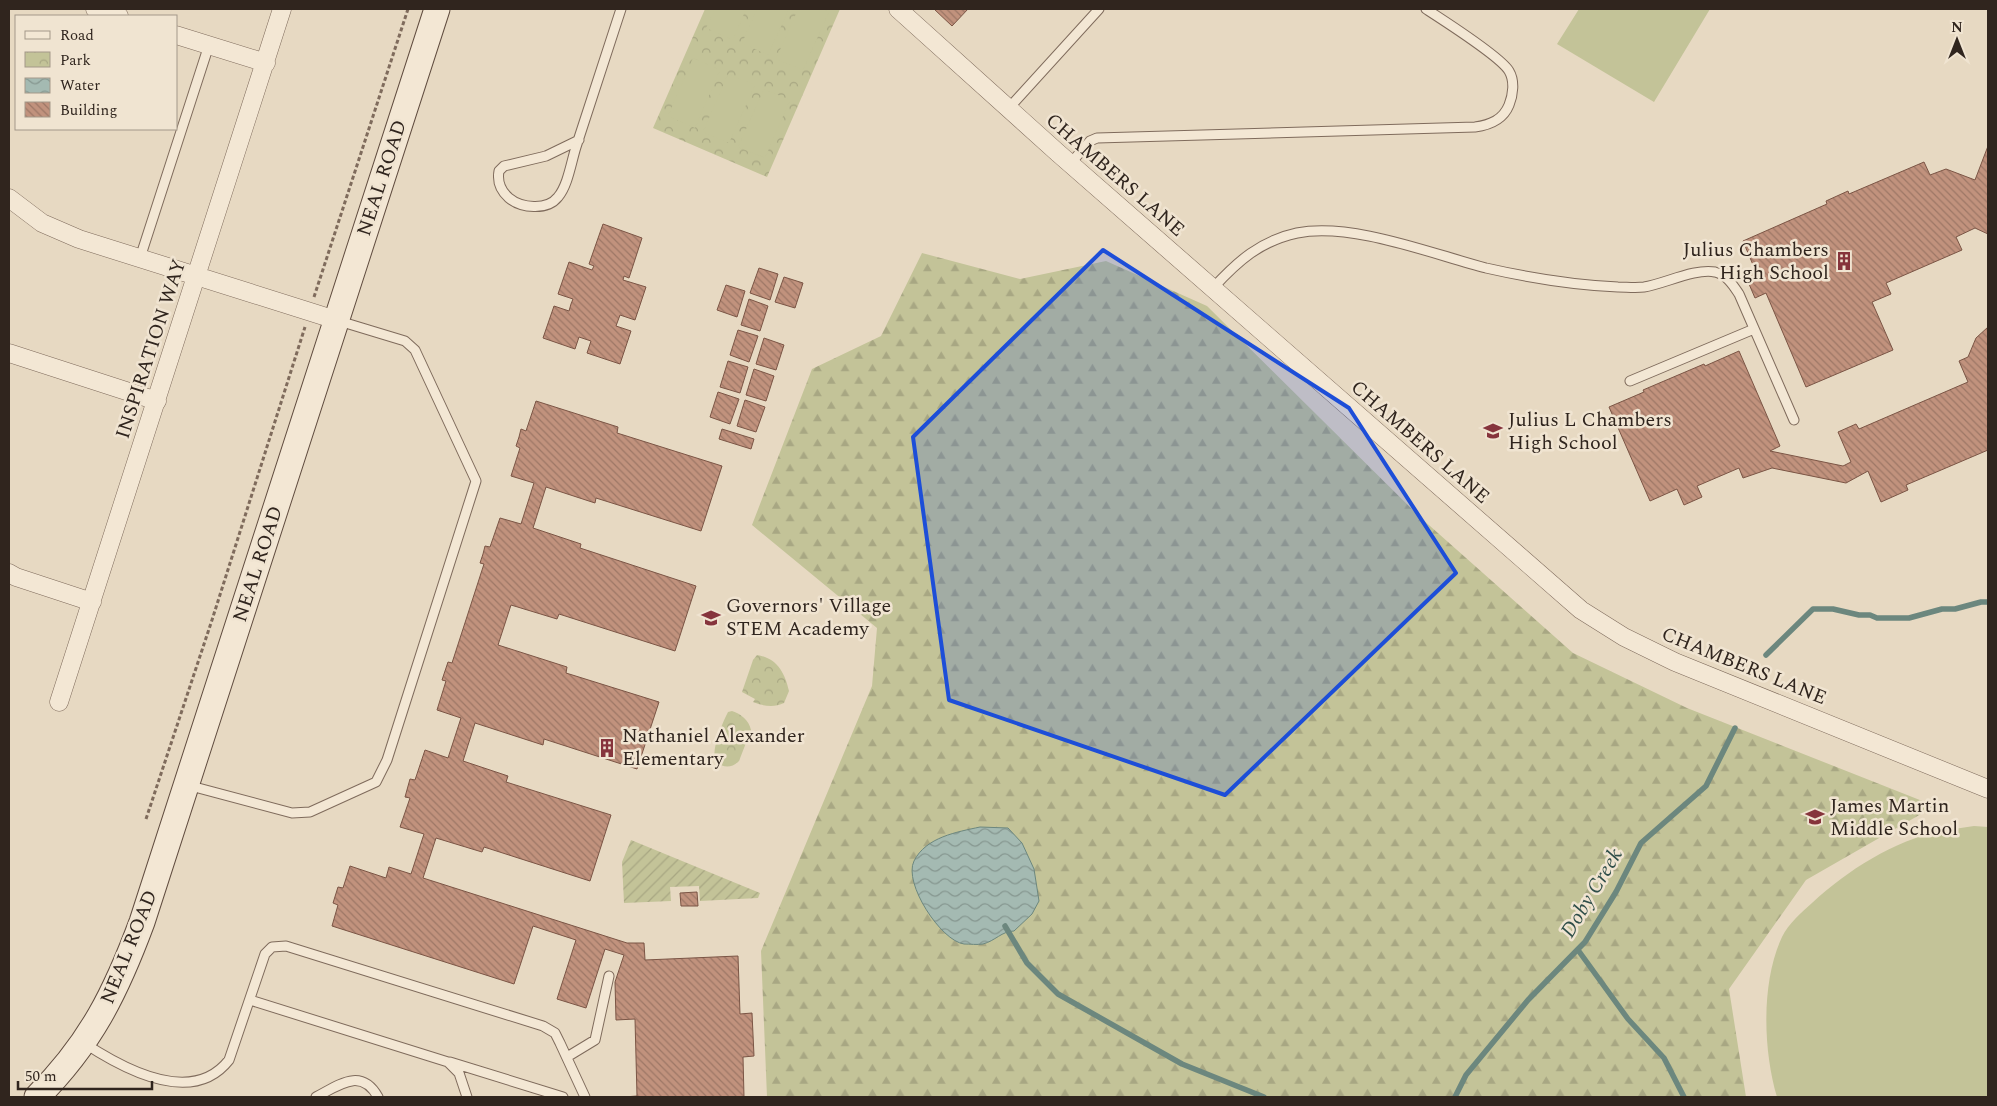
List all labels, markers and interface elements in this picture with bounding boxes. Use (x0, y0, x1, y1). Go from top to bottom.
legend (15, 15, 178, 130)
north arrow (1932, 15, 1982, 65)
text: N (1951, 17, 1963, 38)
text: Road (60, 24, 94, 47)
text: Park (60, 49, 91, 72)
text: Water (60, 74, 100, 97)
text: Building (60, 99, 117, 122)
street label: CHAMBERS LANE (1039, 106, 1191, 244)
street label: NEAL ROAD (349, 116, 415, 240)
place label: Julius Chambers High School (1683, 235, 1829, 288)
building icon: Julius Chambers High School (1833, 250, 1855, 272)
street label: INSPIRATION WAY (108, 255, 194, 443)
street label: CHAMBERS LANE (1344, 373, 1496, 511)
place label: Julius L Chambers High School (1508, 405, 1672, 458)
school or university icon: Julius L Chambers High School (1482, 420, 1504, 442)
street label: NEAL ROAD (225, 502, 291, 626)
place label: Governors' Village STEM Academy (726, 591, 891, 644)
school or university icon: Governors' Village STEM Academy (700, 607, 722, 629)
street label: CHAMBERS LANE (1657, 619, 1831, 713)
place label: Nathaniel Alexander Elementary (622, 721, 805, 774)
building icon: Nathaniel Alexander Elementary (596, 737, 618, 759)
place label: James Martin Middle School (1830, 791, 1958, 844)
school or university icon: James Martin Middle School (1804, 806, 1826, 828)
water label: Doby Creek (1553, 842, 1632, 944)
street label: NEAL ROAD (92, 885, 166, 1009)
scale bar (18, 1058, 151, 1090)
text: 50 m (25, 1065, 57, 1088)

